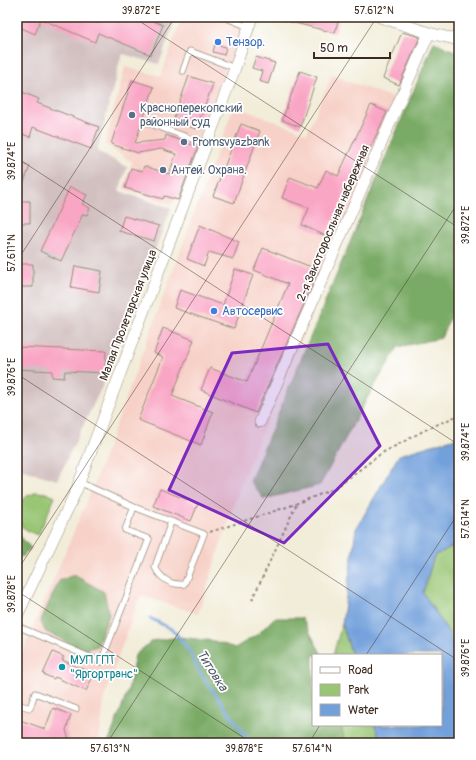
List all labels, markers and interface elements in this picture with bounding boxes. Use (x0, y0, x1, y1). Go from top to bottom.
text: 39.872°E (122, 5, 160, 17)
text: 57.612°N (354, 5, 394, 17)
scale bar (314, 34, 390, 60)
place label: Тензор. (226, 35, 265, 50)
marker: Тензор. (213, 37, 223, 47)
text: 50 m (320, 41, 348, 56)
place label: Красноперекопский районный суд (140, 101, 243, 130)
marker: Красноперекопский районный суд (127, 110, 137, 120)
place label: Promsvyazbank (192, 135, 270, 150)
marker: Promsvyazbank (179, 137, 189, 147)
text: 39.874°E (6, 142, 18, 180)
street label: 2-я Закоторосльная набережная (294, 142, 373, 304)
place label: Антей. Охрана. (171, 163, 247, 178)
marker: Антей. Охрана. (158, 165, 168, 175)
text: 39.872°E (460, 206, 472, 244)
text: 57.611°N (6, 234, 18, 272)
street label: Малая Пролетарская улица (97, 247, 161, 383)
place label: Автосервис (222, 304, 283, 319)
marker: Автосервис (209, 306, 219, 316)
text: 39.876°E (6, 358, 18, 396)
text: 39.874°E (460, 423, 472, 461)
text: 57.614°N (460, 499, 472, 539)
text: 39.878°E (6, 575, 18, 613)
text: 39.876°E (460, 639, 472, 677)
water label: Титовка (193, 647, 232, 695)
place label: МУП ГПТ "Яргортранс" (70, 653, 138, 682)
legend (312, 654, 442, 726)
marker: МУП ГПТ "Яргортранс" (57, 662, 67, 672)
text: Road (348, 663, 373, 678)
text: Park (348, 683, 369, 698)
text: Water (348, 703, 379, 718)
text: 57.613°N (90, 743, 130, 755)
text: 39.878°E (225, 743, 263, 755)
text: 57.614°N (292, 743, 332, 755)

